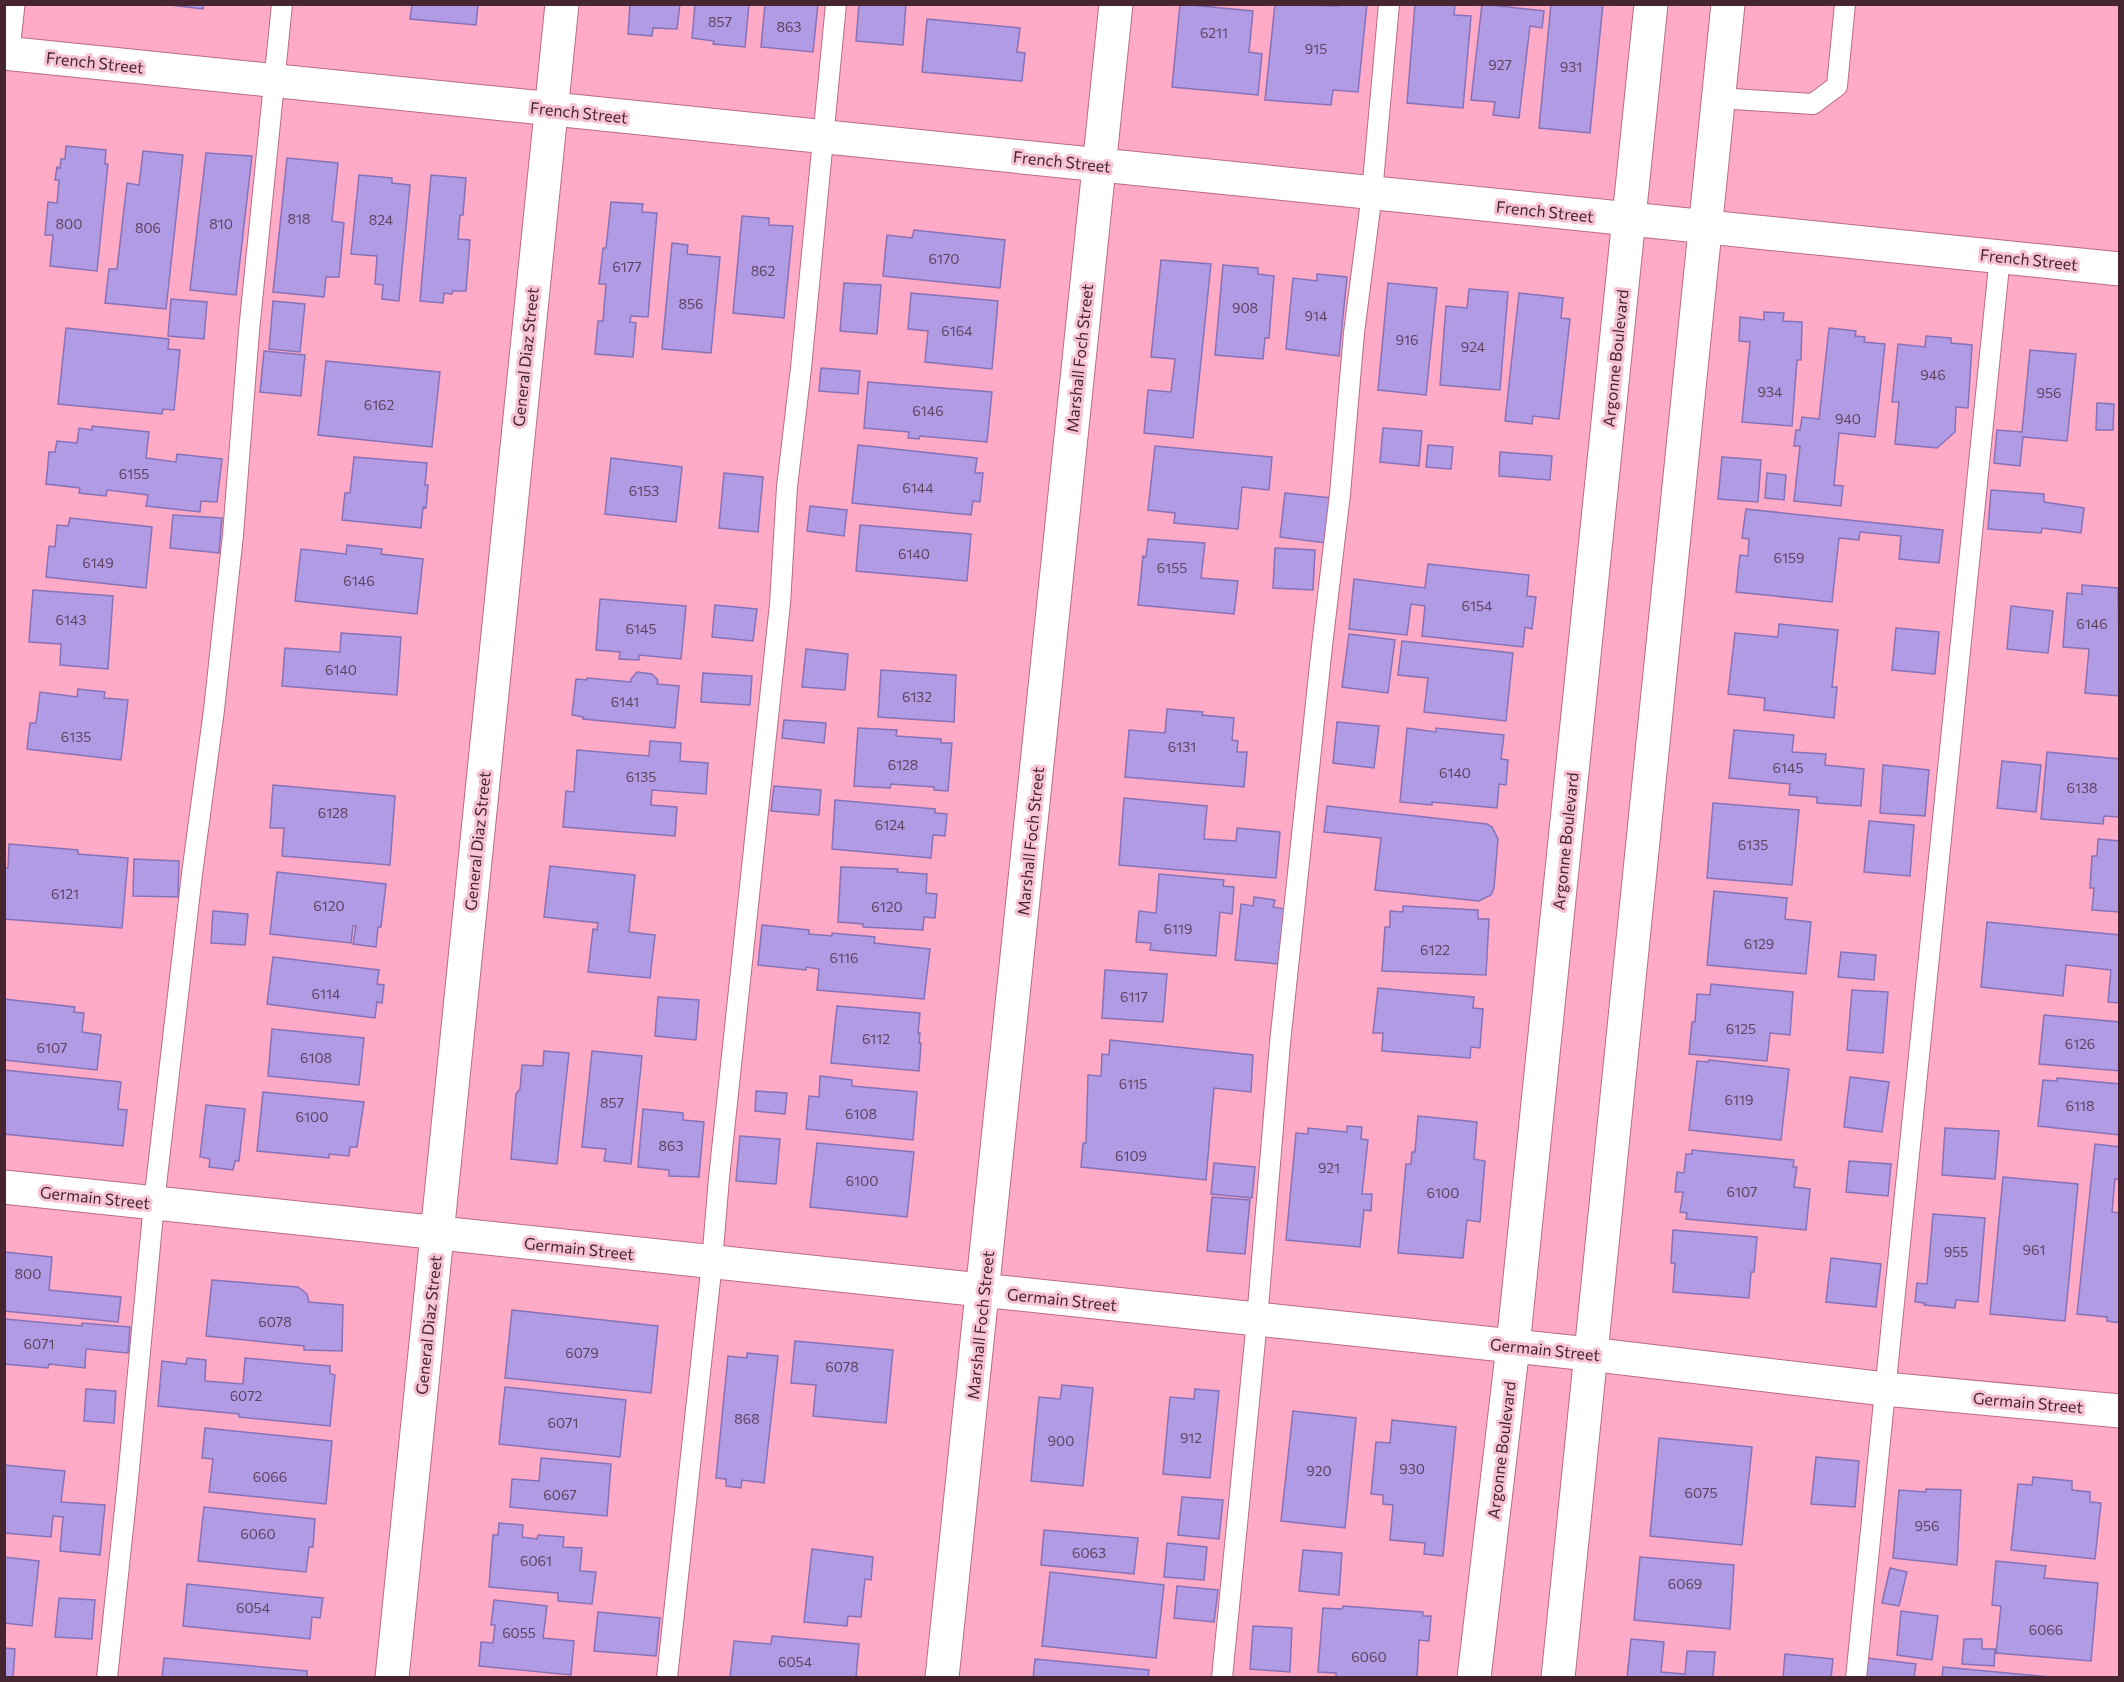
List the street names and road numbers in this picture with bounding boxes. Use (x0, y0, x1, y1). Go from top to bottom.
street label: French Street (45, 47, 145, 77)
street label: French Street (529, 97, 629, 127)
street label: French Street (1012, 146, 1112, 176)
street label: French Street (1495, 196, 1595, 226)
street label: French Street (1979, 244, 2079, 274)
street label: Marshall Foch Street (1062, 282, 1096, 433)
street label: General Diaz Street (508, 286, 542, 428)
street label: Argonne Boulevard (1598, 288, 1632, 428)
street label: Marshall Foch Street (1013, 765, 1047, 916)
street label: General Diaz Street (460, 770, 494, 912)
street label: Argonne Boulevard (1548, 771, 1582, 911)
street label: Germain Street (39, 1182, 151, 1212)
street label: Germain Street (523, 1233, 635, 1263)
street label: Marshall Foch Street (963, 1249, 997, 1400)
street label: General Diaz Street (411, 1254, 445, 1396)
street label: Germain Street (1006, 1284, 1118, 1314)
street label: Germain Street (1489, 1334, 1601, 1364)
street label: Argonne Boulevard (1483, 1380, 1519, 1520)
street label: Germain Street (1972, 1388, 2084, 1416)

